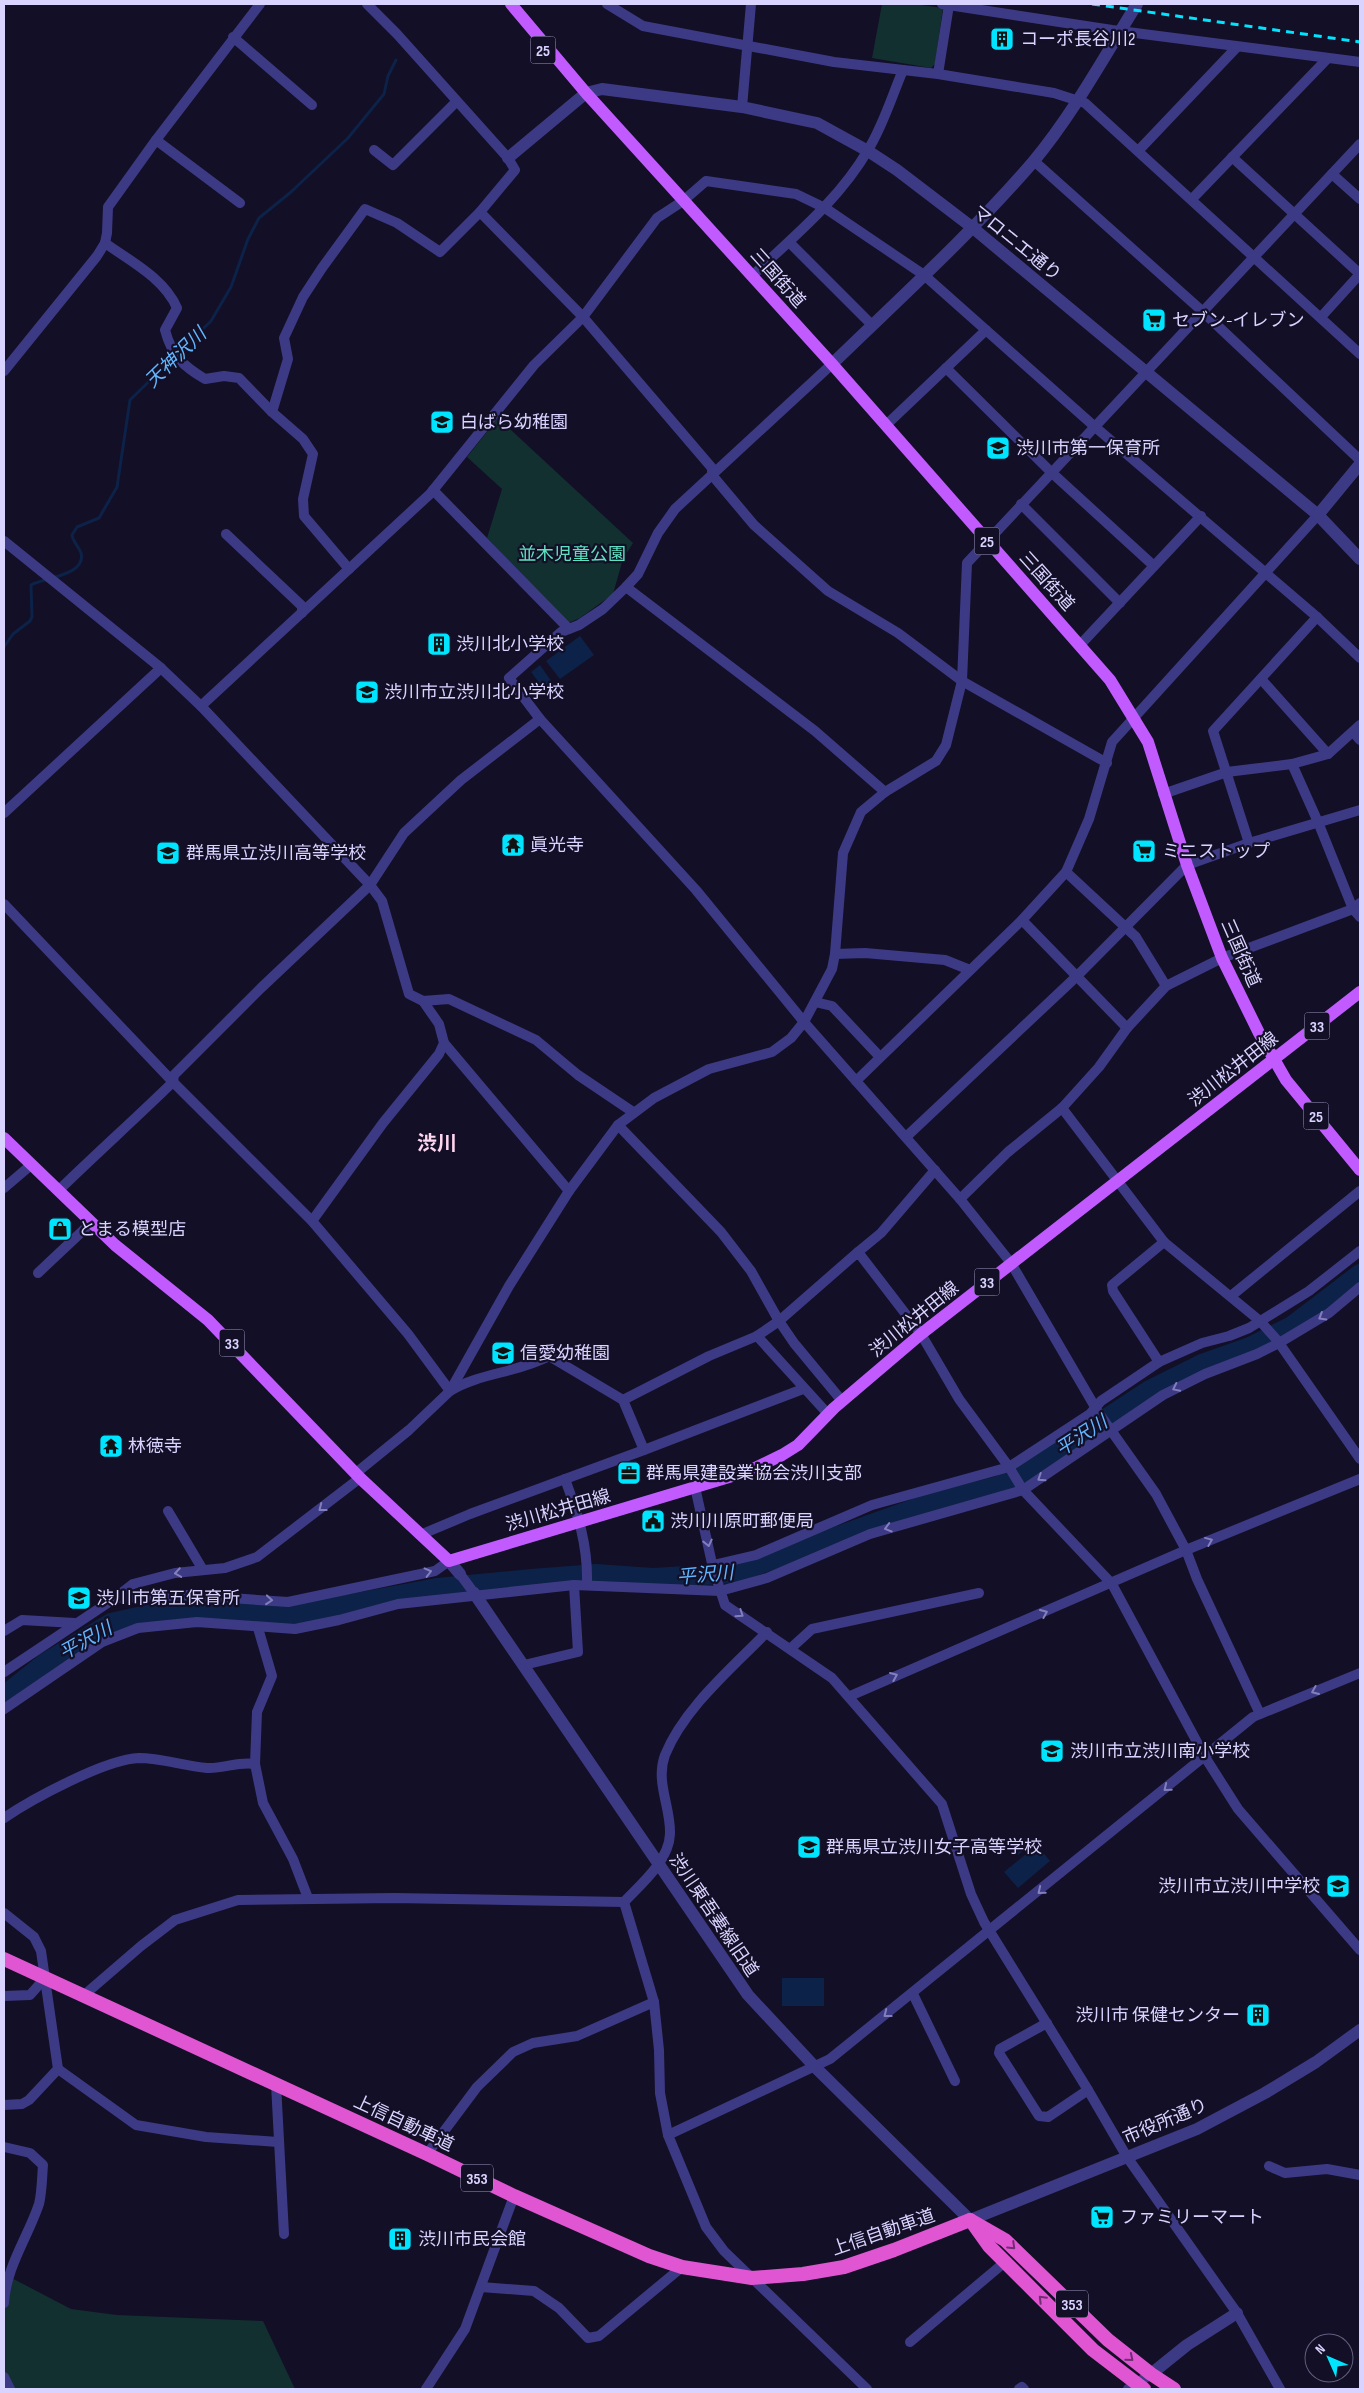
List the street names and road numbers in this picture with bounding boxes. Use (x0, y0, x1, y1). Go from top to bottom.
road number: 25 (530, 36, 556, 64)
street label: マロニエ通り (968, 201, 1065, 286)
street label: 三国街道 (746, 245, 810, 312)
road number: 25 (974, 528, 1000, 554)
street label: 三国街道 (1015, 548, 1079, 615)
street label: 三国街道 (1216, 916, 1265, 990)
road number: 33 (1304, 1012, 1330, 1040)
street label: 渋川松井田線 (1184, 1028, 1282, 1111)
road number: 25 (1304, 1102, 1328, 1130)
road number: 33 (974, 1268, 1000, 1295)
street label: 渋川松井田線 (866, 1277, 963, 1362)
road number: 33 (220, 1330, 244, 1356)
street label: 渋川松井田線 (503, 1486, 613, 1535)
street label: 渋川東吾妻線旧道 (665, 1850, 763, 1981)
street label: 上信自動車道 (350, 2091, 457, 2156)
street label: 市役所通り (1120, 2094, 1211, 2149)
road number: 353 (461, 2164, 493, 2192)
street label: 上信自動車道 (829, 2205, 938, 2260)
road number: 353 (1056, 2290, 1088, 2318)

